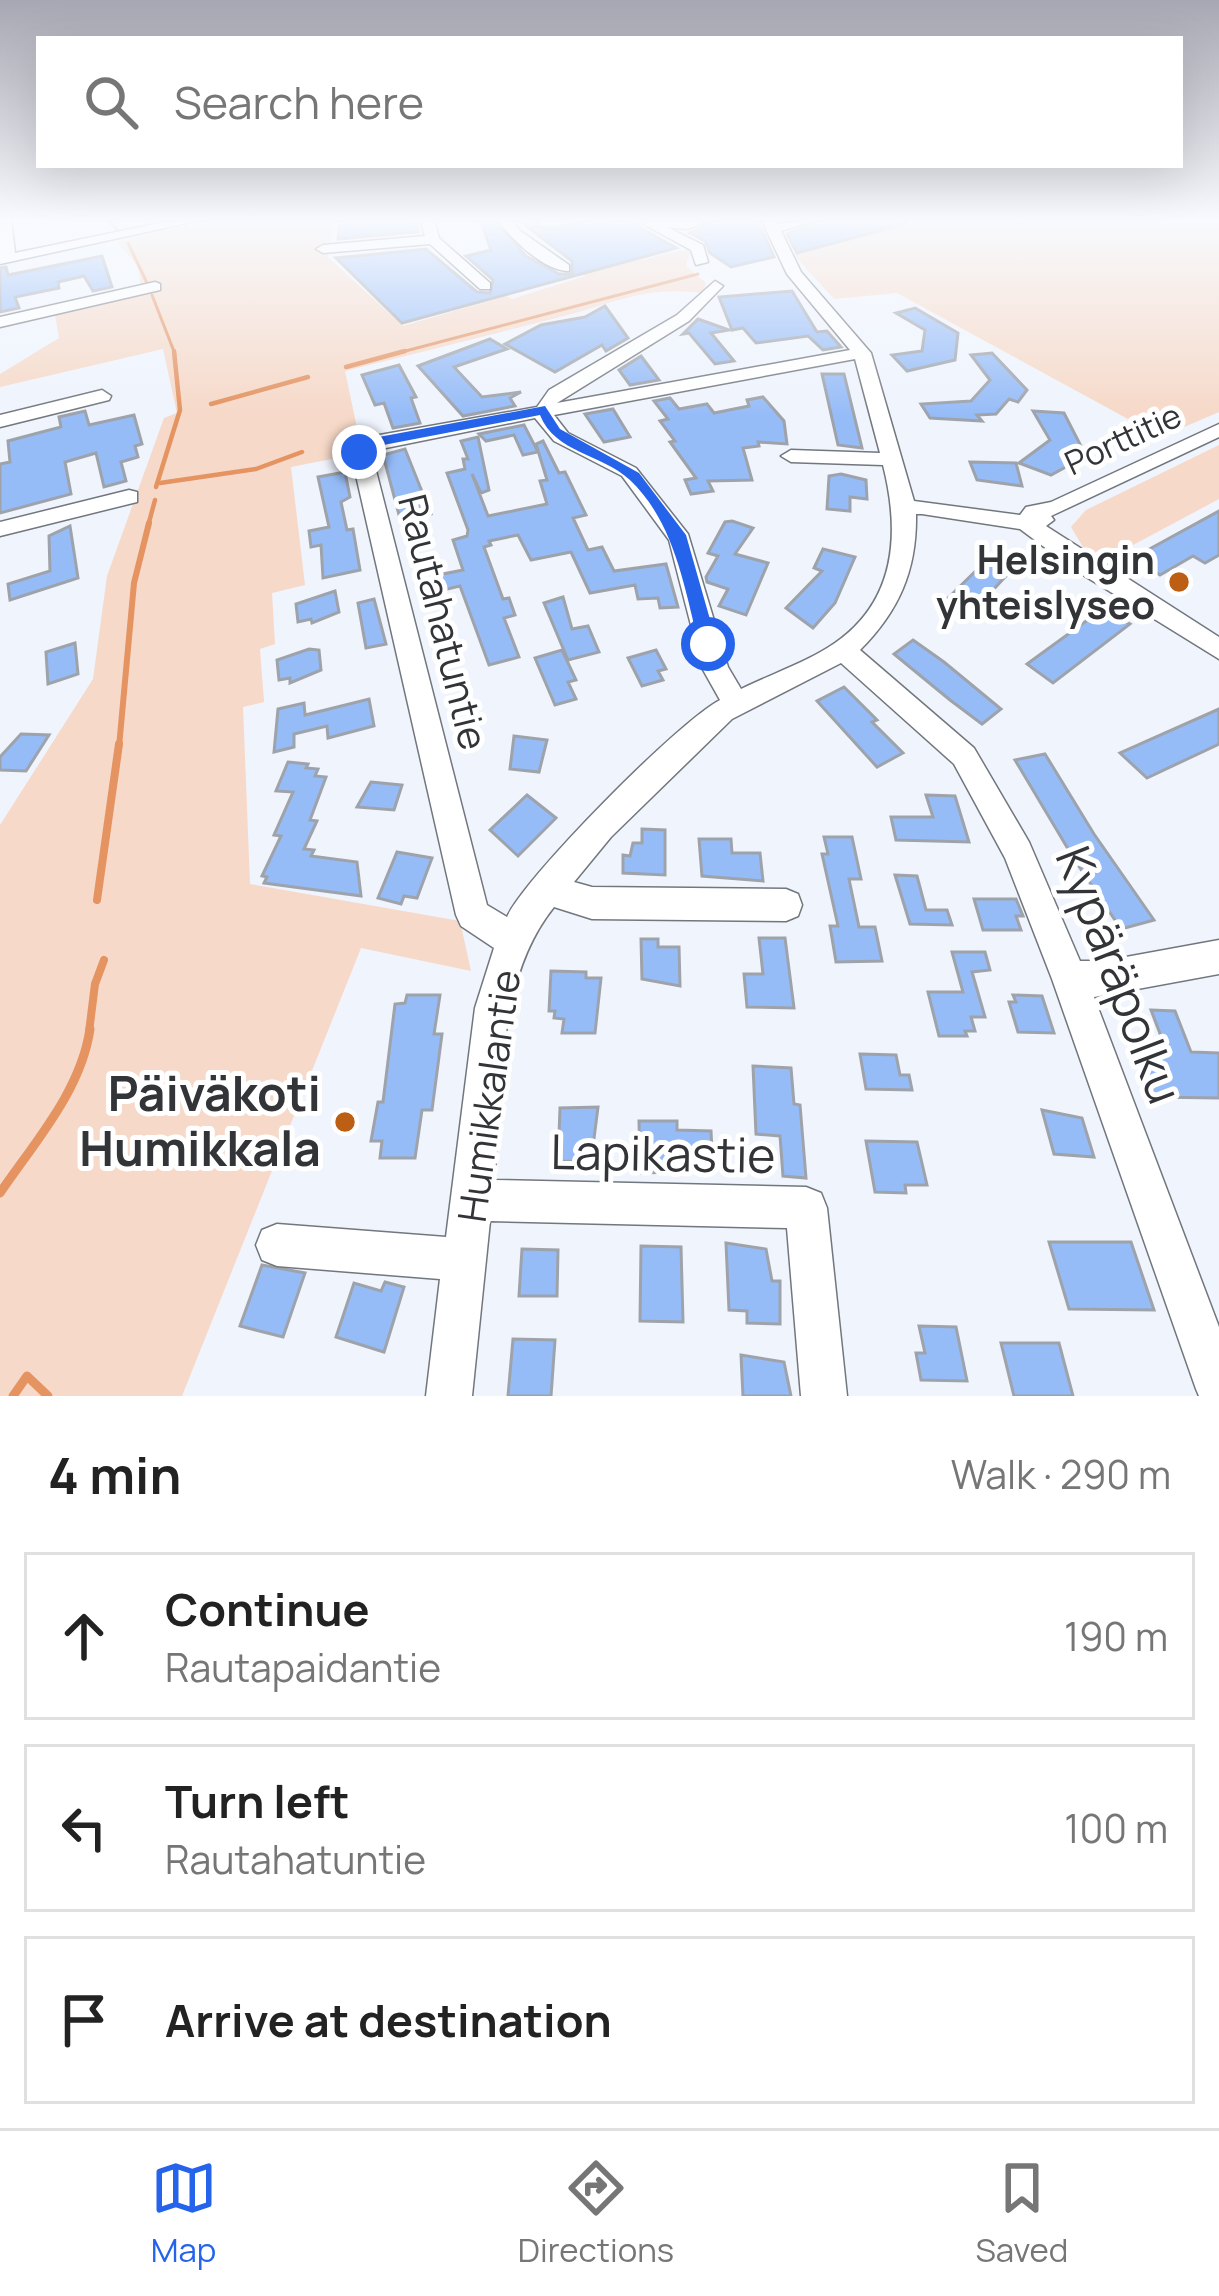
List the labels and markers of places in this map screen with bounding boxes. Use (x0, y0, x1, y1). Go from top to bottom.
place label: Helsingin yhteislyseo (936, 532, 1155, 631)
marker: Helsingin yhteislyseo (1166, 569, 1192, 595)
place label: Päiväkoti Humikkala (79, 1060, 321, 1180)
marker: Päiväkoti Humikkala (332, 1109, 358, 1135)

